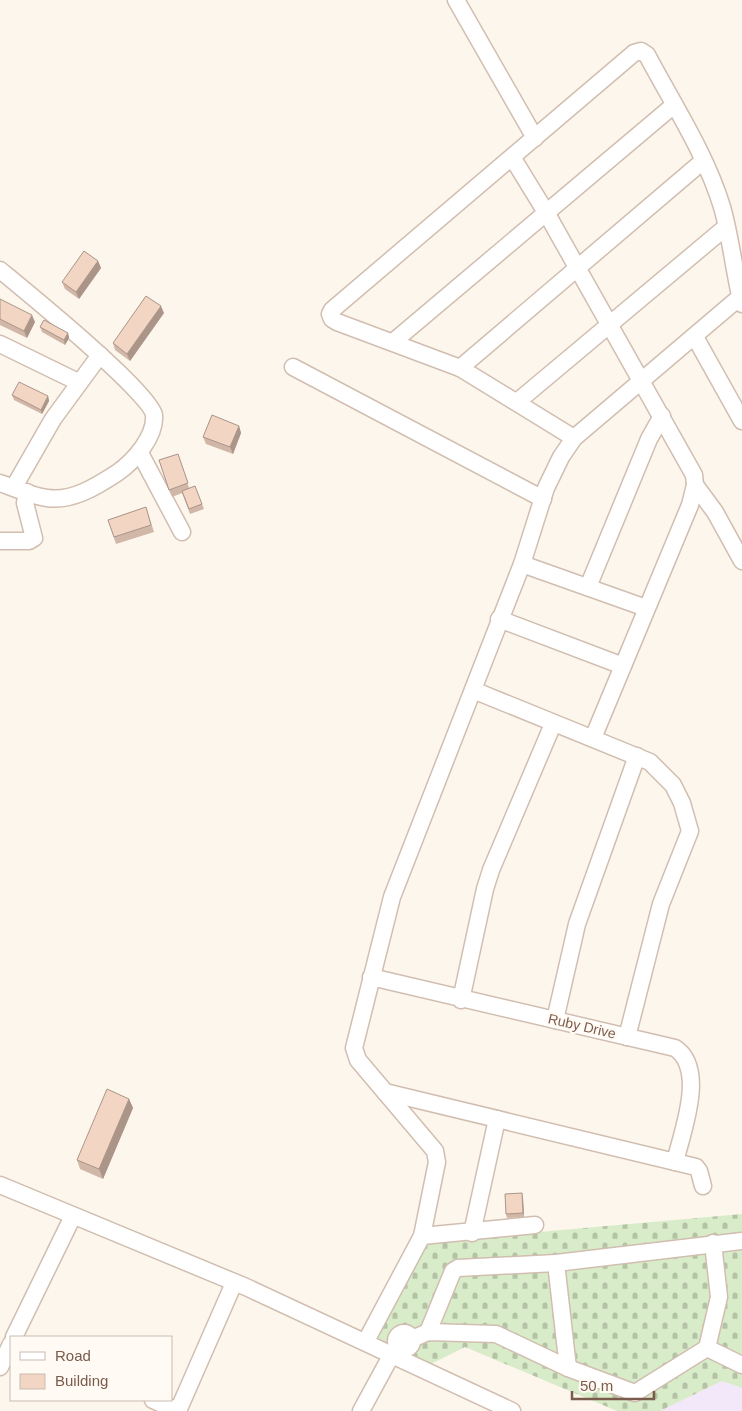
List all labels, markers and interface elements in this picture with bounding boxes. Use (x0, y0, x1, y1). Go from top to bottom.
street label: Ruby Drive (546, 1010, 618, 1042)
legend (10, 1336, 172, 1401)
text: Road (55, 1347, 91, 1364)
scale bar (572, 1368, 654, 1400)
text: Building (55, 1372, 108, 1389)
text: 50 m (580, 1377, 613, 1394)

